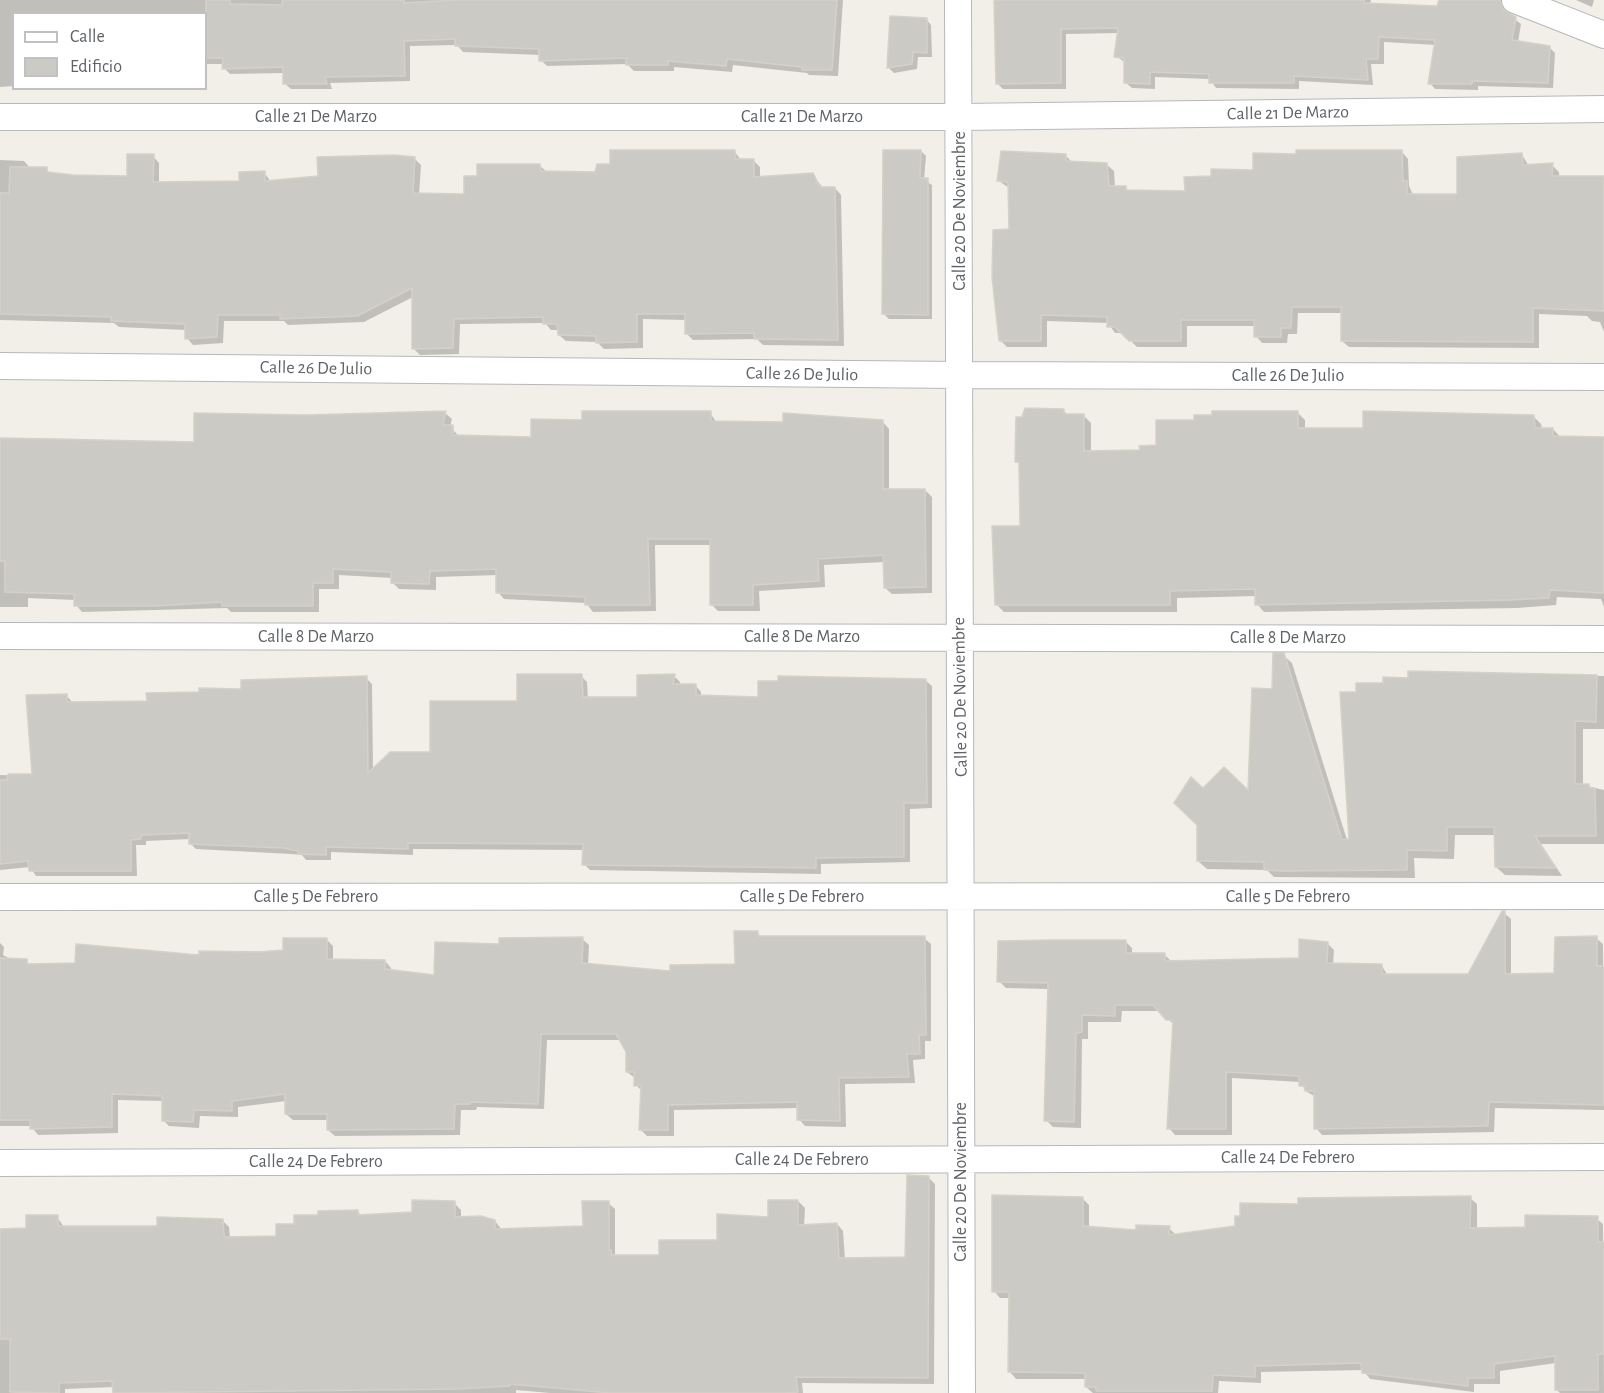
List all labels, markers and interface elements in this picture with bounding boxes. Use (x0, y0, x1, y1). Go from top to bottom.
legend (12, 12, 207, 90)
text: Calle (70, 28, 105, 46)
text: Edificio (70, 58, 122, 76)
street label: Calle 21 De Marzo (1227, 101, 1349, 125)
street label: Calle 21 De Marzo (255, 106, 377, 128)
street label: Calle 21 De Marzo (741, 106, 863, 128)
street label: Calle 20 De Noviembre (949, 131, 971, 291)
street label: Calle 26 De Julio (260, 356, 372, 380)
street label: Calle 26 De Julio (746, 362, 858, 386)
street label: Calle 26 De Julio (1232, 365, 1344, 387)
street label: Calle 20 De Noviembre (948, 617, 972, 777)
street label: Calle 8 De Marzo (258, 626, 374, 648)
street label: Calle 8 De Marzo (744, 626, 860, 648)
street label: Calle 8 De Marzo (1230, 627, 1346, 649)
street label: Calle 5 De Febrero (254, 886, 378, 908)
street label: Calle 5 De Febrero (740, 886, 864, 908)
street label: Calle 5 De Febrero (1226, 886, 1350, 908)
street label: Calle 20 De Noviembre (950, 1102, 972, 1262)
street label: Calle 24 De Febrero (1221, 1147, 1355, 1169)
street label: Calle 24 De Febrero (735, 1149, 869, 1171)
street label: Calle 24 De Febrero (249, 1151, 383, 1173)

